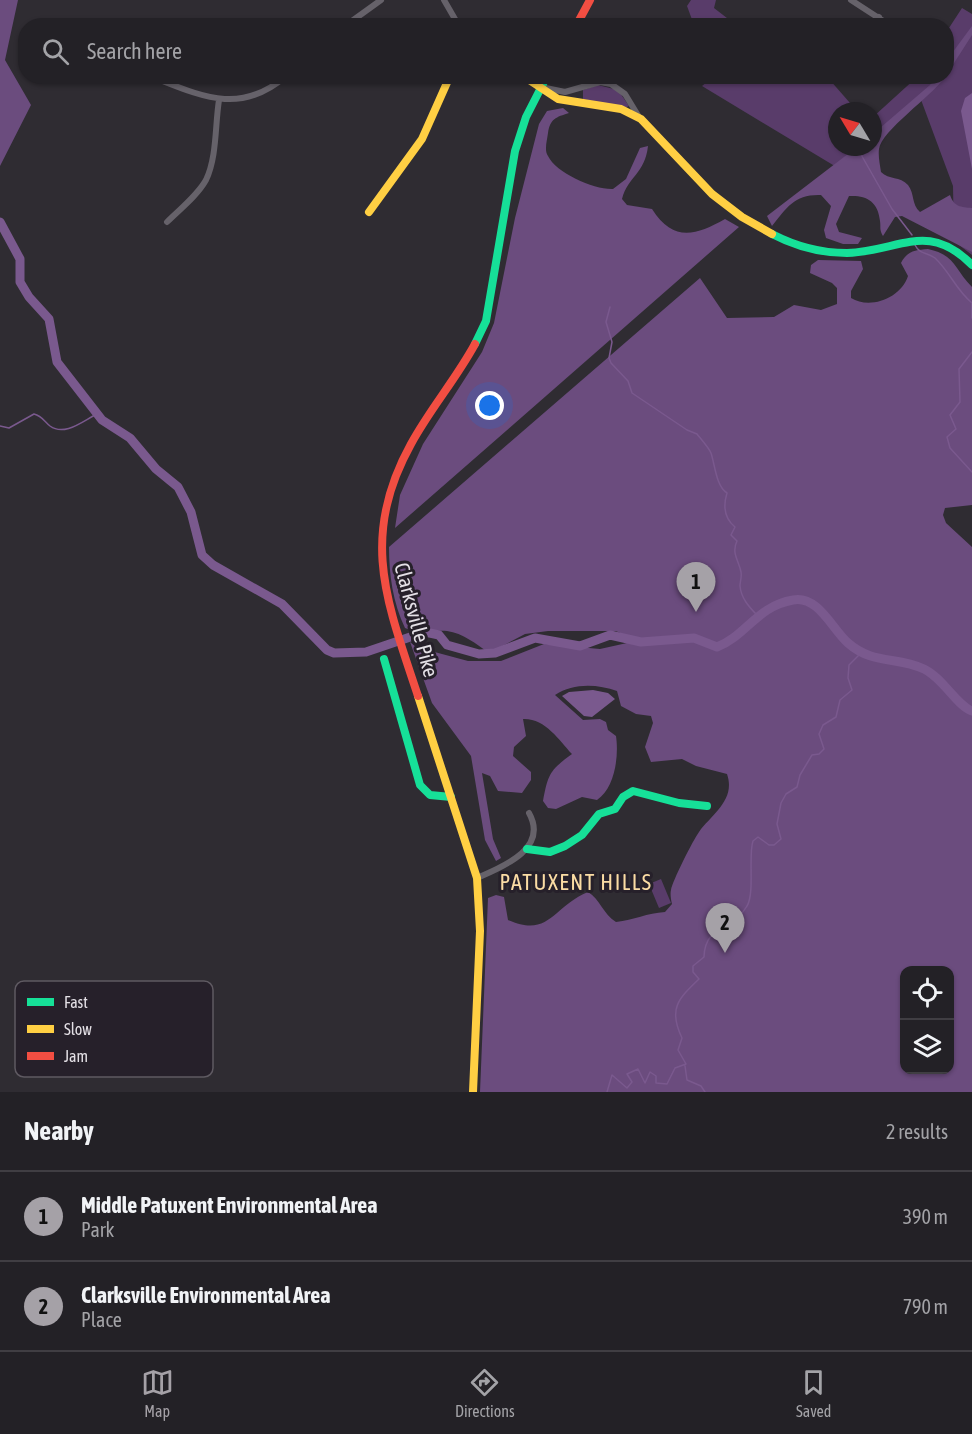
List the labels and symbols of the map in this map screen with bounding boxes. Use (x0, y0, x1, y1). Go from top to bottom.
north arrow (828, 102, 882, 156)
your location (475, 391, 504, 420)
street label: Clarksville Pike (390, 560, 444, 680)
pin: 1 (676, 562, 716, 612)
district label: PATUXENT HILLS (499, 869, 653, 895)
pin: 2 (706, 904, 744, 953)
legend (15, 981, 213, 1077)
text: Fast (64, 993, 88, 1011)
text: Slow (64, 1020, 92, 1038)
text: Jam (64, 1047, 88, 1065)

